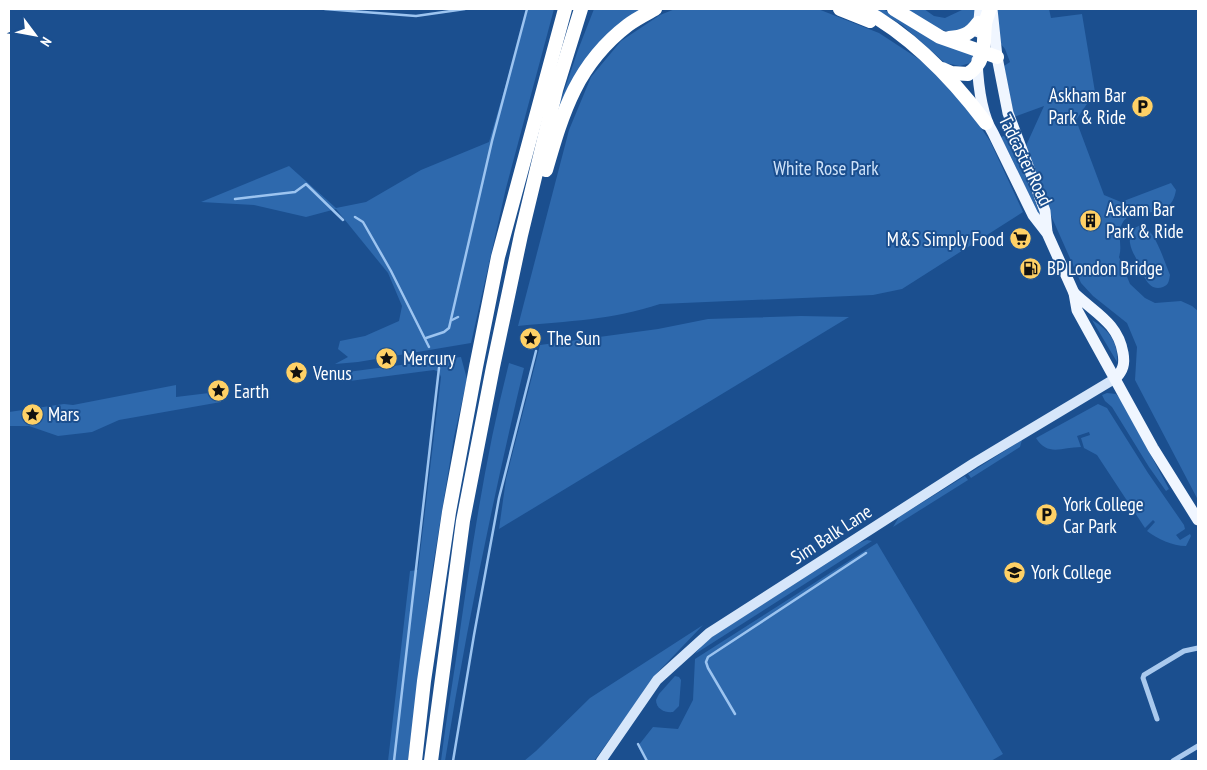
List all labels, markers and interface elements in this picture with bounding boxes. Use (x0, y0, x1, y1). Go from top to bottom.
north arrow (10, 10, 60, 60)
text: N (36, 34, 56, 50)
place label: Askham Bar Park & Ride (1048, 83, 1127, 129)
parking icon: Askham Bar Park & Ride (1130, 94, 1154, 118)
street label: Tadcaster Road (994, 111, 1058, 209)
park label: White Rose Park (773, 156, 879, 180)
place label: Askam Bar Park & Ride (1106, 197, 1184, 243)
building icon: Askam Bar Park & Ride (1078, 208, 1102, 232)
place label: M&S Simply Food (887, 227, 1004, 251)
supermarket icon: M&S Simply Food (1008, 227, 1032, 251)
fuel station icon: BP London Bridge (1019, 256, 1043, 280)
place label: BP London Bridge (1047, 256, 1163, 280)
place icon: The Sun (519, 326, 543, 350)
place label: The Sun (547, 326, 600, 350)
place icon: Mercury (375, 346, 399, 370)
place label: Mercury (403, 346, 456, 370)
place icon: Venus (285, 361, 309, 385)
place label: Venus (312, 361, 352, 385)
place icon: Earth (206, 379, 230, 403)
place label: Earth (234, 379, 269, 403)
place icon: Mars (20, 402, 44, 426)
place label: Mars (48, 402, 79, 426)
place label: York College Car Park (1063, 492, 1144, 538)
street label: Sim Balk Lane (786, 499, 876, 569)
parking icon: York College Car Park (1035, 503, 1059, 527)
school or university icon: York College (1003, 560, 1027, 584)
place label: York College (1031, 560, 1112, 584)

